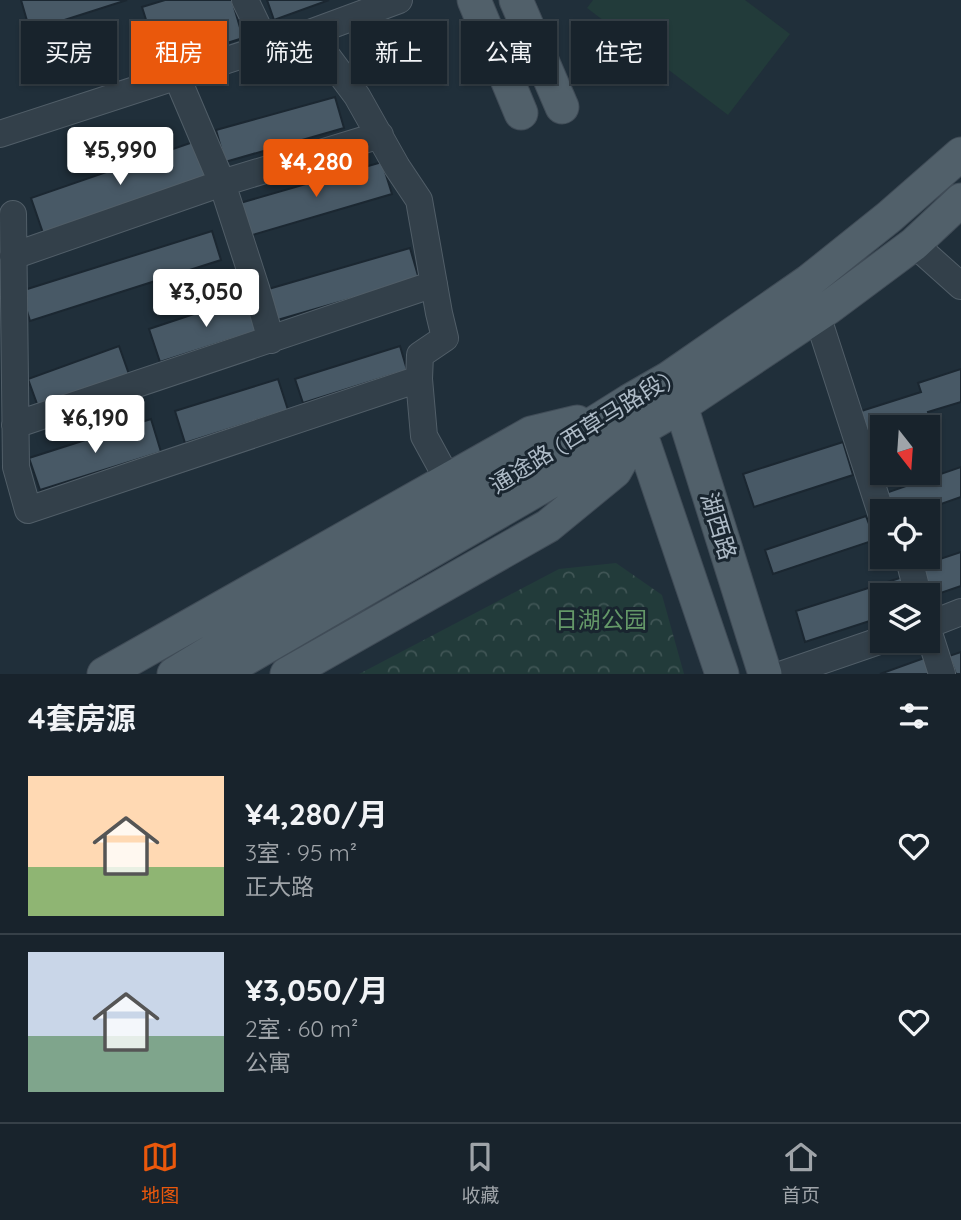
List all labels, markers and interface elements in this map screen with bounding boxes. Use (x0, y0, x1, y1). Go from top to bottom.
chip: 买房 (21, 21, 117, 84)
chip: 租房 (131, 21, 227, 84)
chip: 筛选 (241, 21, 337, 84)
chip: 新上 (351, 21, 447, 84)
chip: 公寓 (461, 21, 557, 84)
chip: 住宅 (571, 21, 667, 84)
pin: ¥5,990 (63, 128, 177, 187)
text: ¥5,990 (83, 135, 157, 164)
pin: ¥4,280 (259, 140, 373, 199)
text: ¥4,280 (279, 147, 353, 176)
pin: ¥3,050 (149, 270, 263, 329)
text: ¥3,050 (169, 277, 243, 306)
street label: 通途路 (西草马路段) (484, 365, 676, 499)
pin: ¥6,190 (38, 396, 152, 455)
text: ¥6,190 (61, 403, 129, 432)
north arrow (870, 415, 940, 485)
map controls (870, 415, 940, 653)
street label: 湖西路 (695, 489, 743, 563)
button: locate (870, 499, 940, 569)
button: layers (870, 583, 940, 653)
park label: 日湖公园 (555, 605, 647, 634)
icon: filters (895, 697, 933, 735)
text: 4套房源 (28, 699, 136, 737)
text: ¥4,280/月 (245, 795, 388, 833)
icon: home (84, 804, 168, 888)
icon: heart (895, 827, 933, 865)
text: 3室 · 95 m² (245, 838, 357, 867)
text: 正大路 (245, 872, 314, 901)
text: ¥3,050/月 (245, 971, 388, 1009)
icon: home (84, 980, 168, 1064)
icon: heart (895, 1003, 933, 1041)
text: 2室 · 60 m² (245, 1014, 358, 1043)
text: 公寓 (245, 1048, 291, 1077)
tab: 地图 (141, 1138, 179, 1207)
tab: 收藏 (461, 1138, 500, 1207)
tab: 首页 (782, 1138, 820, 1207)

